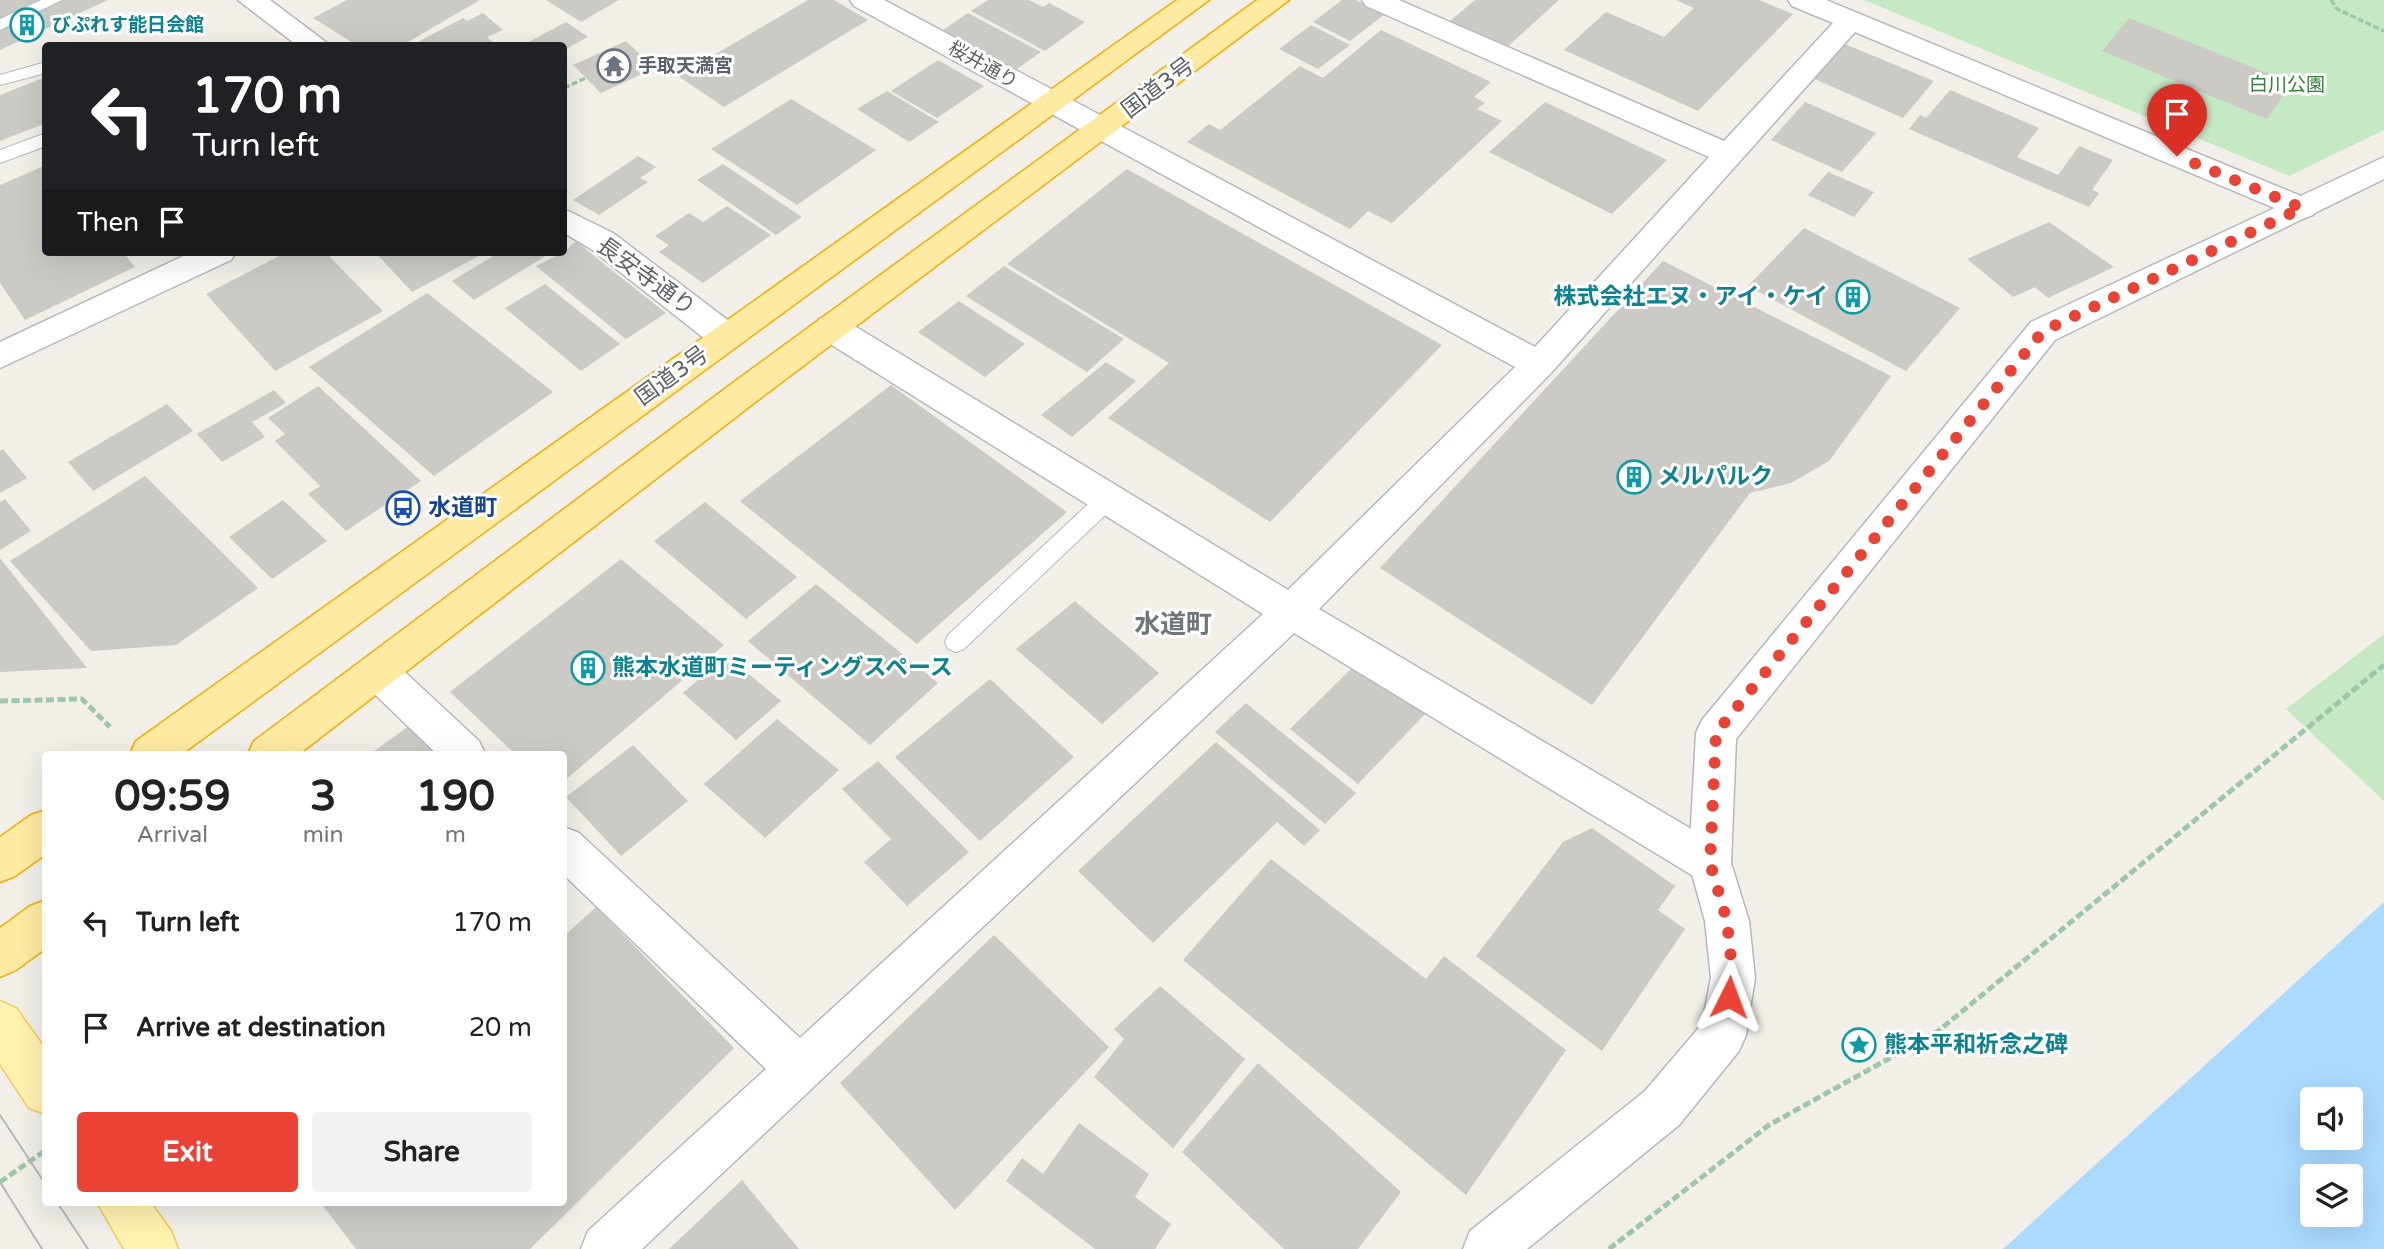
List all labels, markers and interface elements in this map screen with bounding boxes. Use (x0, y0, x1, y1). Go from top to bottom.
building icon: びぷれす能日会館 (8, 6, 46, 44)
place label: びぷれす能日会館 (52, 14, 204, 36)
street label: 桜井通り (944, 37, 1022, 93)
temple icon: 手取天満宮 (595, 47, 633, 85)
street label: 国道3号 (1116, 52, 1200, 124)
place label: 手取天満宮 (638, 55, 733, 77)
text: 170 m (192, 67, 342, 126)
icon: left (77, 70, 168, 161)
park label: 白川公園 (2249, 74, 2325, 96)
pin (2147, 84, 2207, 156)
icon: arrive (2158, 95, 2196, 133)
text: Turn left (192, 127, 319, 165)
icon: arrive (153, 203, 191, 241)
text: Then (77, 207, 139, 238)
street label: 長安寺通り (591, 232, 701, 322)
building icon: 株式会社エヌ・アイ・ケイ (1834, 278, 1872, 316)
place label: 株式会社エヌ・アイ・ケイ (1554, 283, 1828, 311)
street label: 国道3号 (630, 340, 714, 412)
building icon: メルパルク (1615, 458, 1653, 496)
place label: メルパルク (1658, 463, 1773, 491)
bus stop icon: 水道町 (384, 489, 422, 527)
place label: 水道町 (428, 494, 497, 522)
district label: 水道町 (1134, 609, 1212, 640)
building icon: 熊本水道町ミーティングスペース (569, 649, 607, 687)
place label: 熊本水道町ミーティングスペース (612, 654, 953, 682)
text: 09:59 (114, 771, 231, 822)
text: 3 (310, 771, 336, 822)
text: 190 (416, 771, 495, 822)
text: Arrival (137, 821, 208, 849)
text: min (303, 821, 344, 849)
text: m (445, 821, 466, 849)
icon: left (77, 904, 115, 942)
text: Turn left (136, 907, 239, 938)
text: 170 m (452, 907, 532, 938)
position arrow (1692, 960, 1766, 1034)
icon: arrive (77, 1009, 115, 1047)
text: Arrive at destination (136, 1012, 386, 1043)
text: 20 m (469, 1012, 532, 1043)
place icon: 熊本平和祈念之碑 (1840, 1026, 1878, 1064)
place label: 熊本平和祈念之碑 (1884, 1031, 2068, 1059)
map controls (2300, 1087, 2363, 1227)
button: sound (2300, 1087, 2363, 1150)
button: Exit (77, 1112, 298, 1192)
button: Share (312, 1112, 532, 1192)
button: layers (2300, 1164, 2363, 1227)

